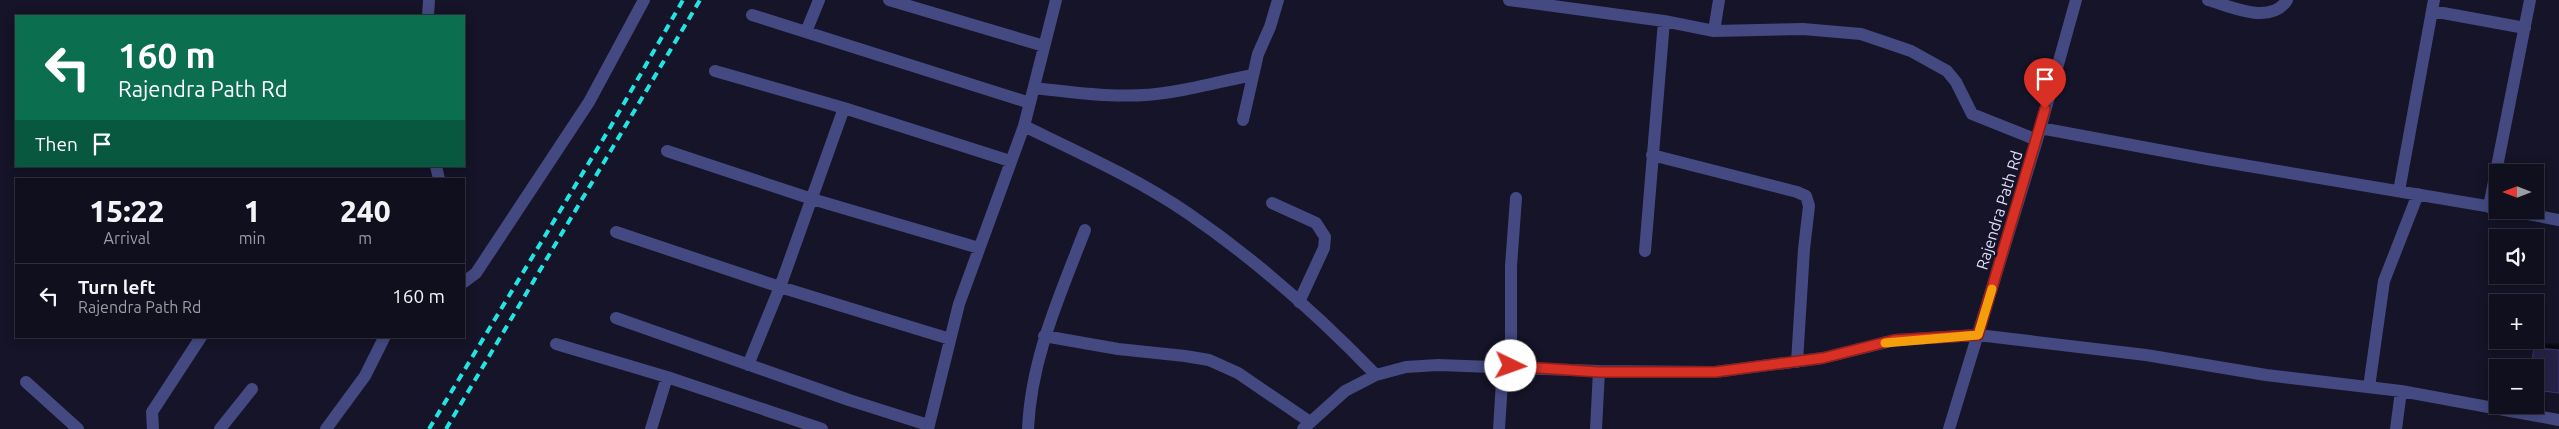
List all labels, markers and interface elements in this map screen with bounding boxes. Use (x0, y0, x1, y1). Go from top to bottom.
icon: left (35, 35, 100, 100)
text: 160 m (118, 35, 216, 75)
pin (2024, 58, 2066, 109)
icon: arrive (2031, 65, 2059, 93)
text: Rajendra Path Rd (118, 76, 288, 101)
icon: arrive (88, 130, 116, 158)
text: Then (35, 133, 78, 155)
street label: Rajendra Path Rd (1972, 148, 2026, 272)
north arrow (2489, 164, 2544, 219)
map controls (2489, 164, 2544, 414)
text: 15:22 (89, 194, 164, 228)
text: 1 (244, 194, 261, 228)
text: 240 (340, 194, 391, 228)
text: Arrival (104, 229, 150, 247)
text: min (239, 229, 266, 247)
text: m (358, 229, 372, 247)
button: sound (2489, 229, 2544, 284)
text: Turn left (78, 276, 156, 298)
icon: left (35, 282, 63, 310)
text: 160 m (392, 285, 445, 307)
button: + (2489, 294, 2544, 349)
text: Rajendra Path Rd (78, 298, 201, 316)
position arrow (1484, 339, 1536, 391)
button: − (2489, 359, 2544, 414)

